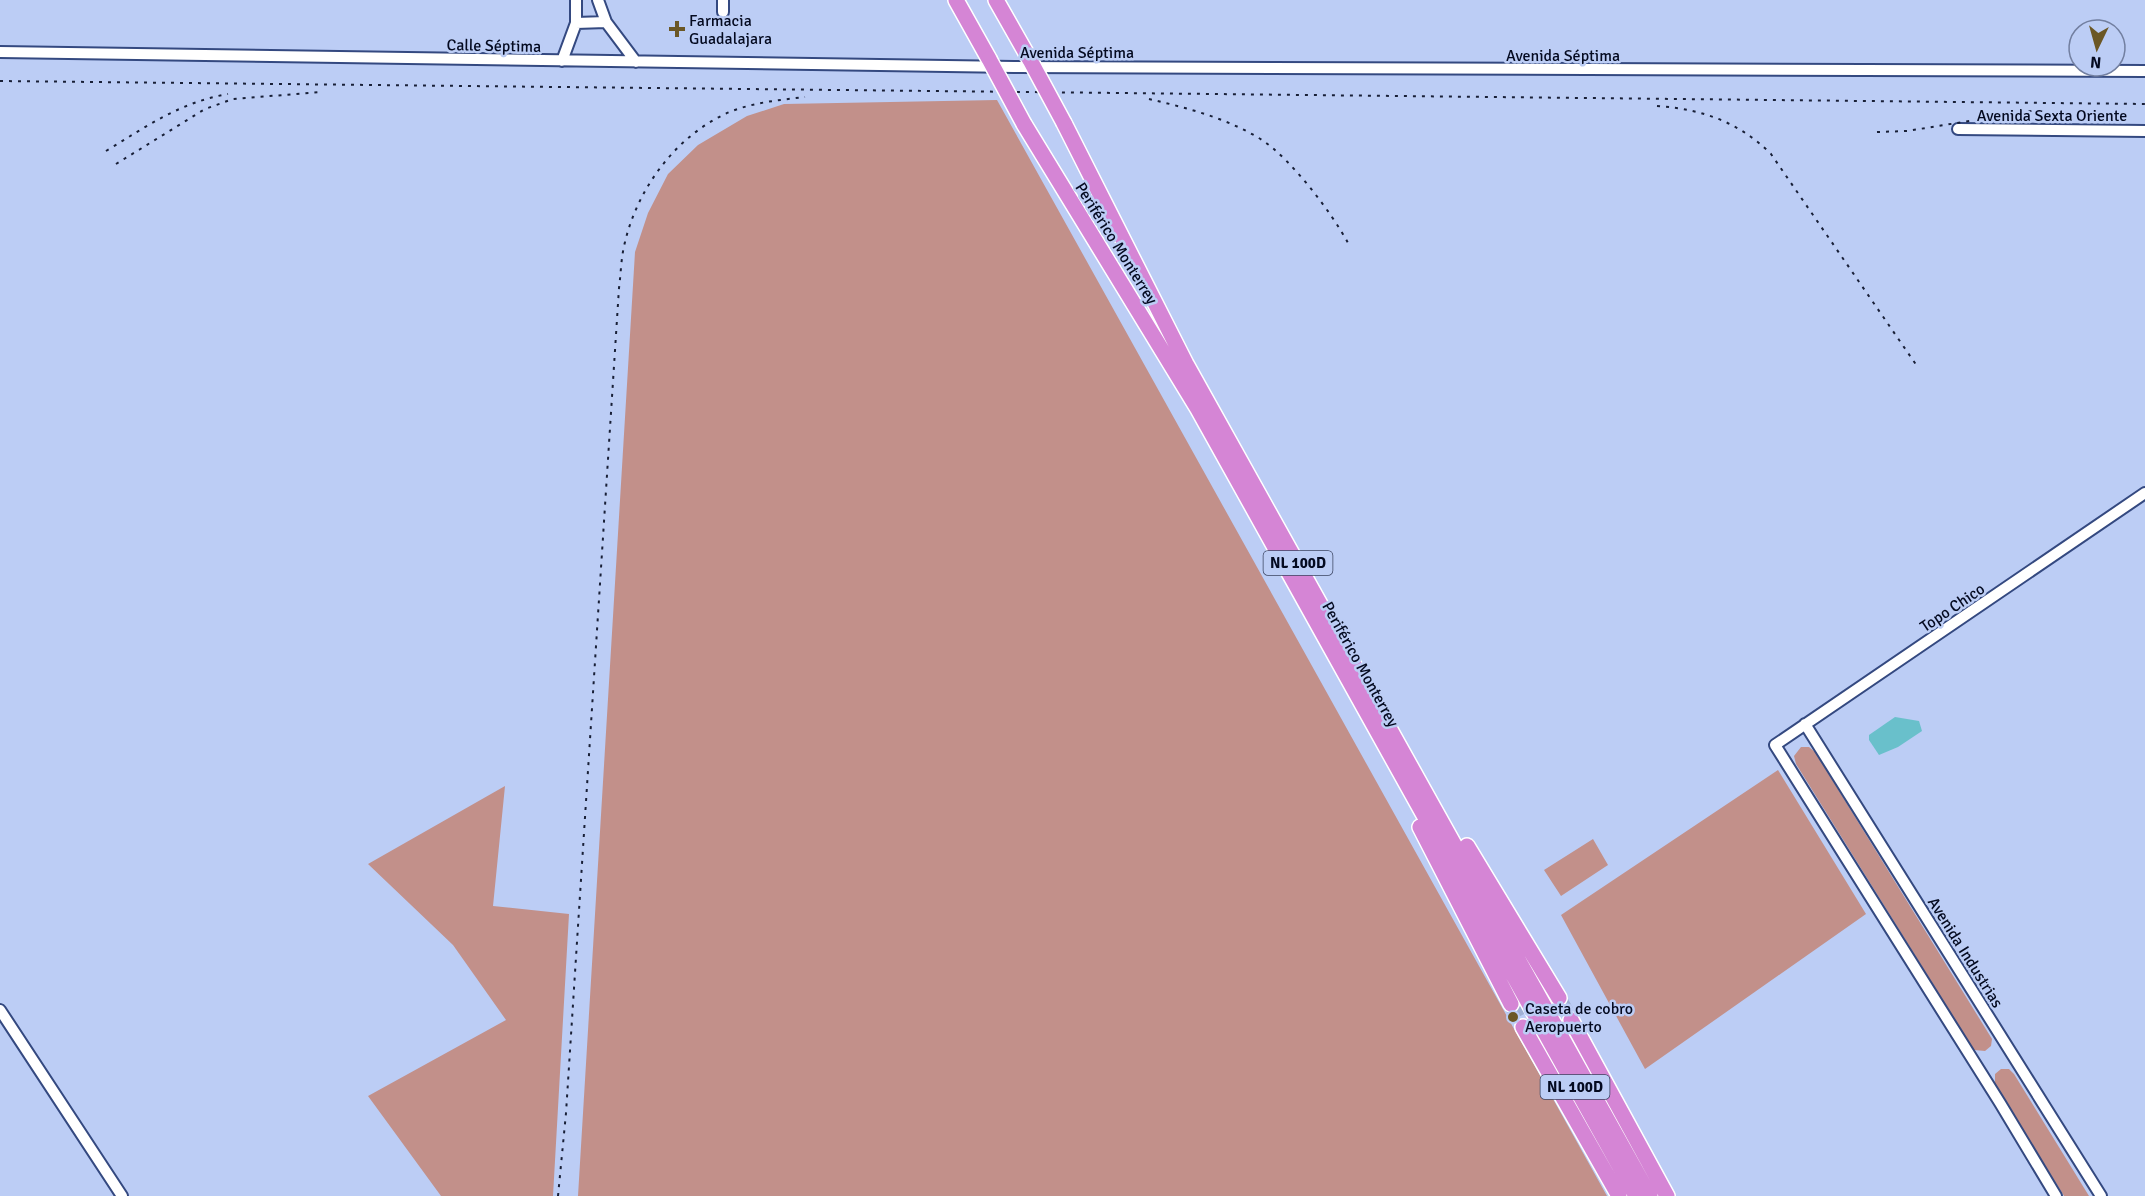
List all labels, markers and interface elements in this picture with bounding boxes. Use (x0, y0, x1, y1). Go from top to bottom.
place label: Farmacia Guadalajara (689, 11, 772, 49)
north arrow (2067, 18, 2127, 78)
marker: Farmacia Guadalajara (670, 22, 684, 36)
street label: Calle Séptima (447, 35, 541, 57)
street label: Avenida Séptima (1020, 43, 1134, 63)
street label: Avenida Séptima (1506, 46, 1620, 66)
text: N (2089, 51, 2102, 72)
street label: Avenida Sexta Oriente (1977, 106, 2127, 126)
street label: Periférico Monterrey (1071, 179, 1162, 309)
road number: NL 100D (1264, 551, 1332, 575)
street label: Topo Chico (1916, 579, 1989, 637)
street label: Periférico Monterrey (1317, 598, 1403, 731)
street label: Avenida Industrias (1923, 894, 2007, 1012)
place label: Caseta de cobro Aeropuerto (1525, 999, 1633, 1037)
marker: Caseta de cobro Aeropuerto (1506, 1010, 1520, 1024)
road number: NL 100D (1540, 1075, 1610, 1099)

